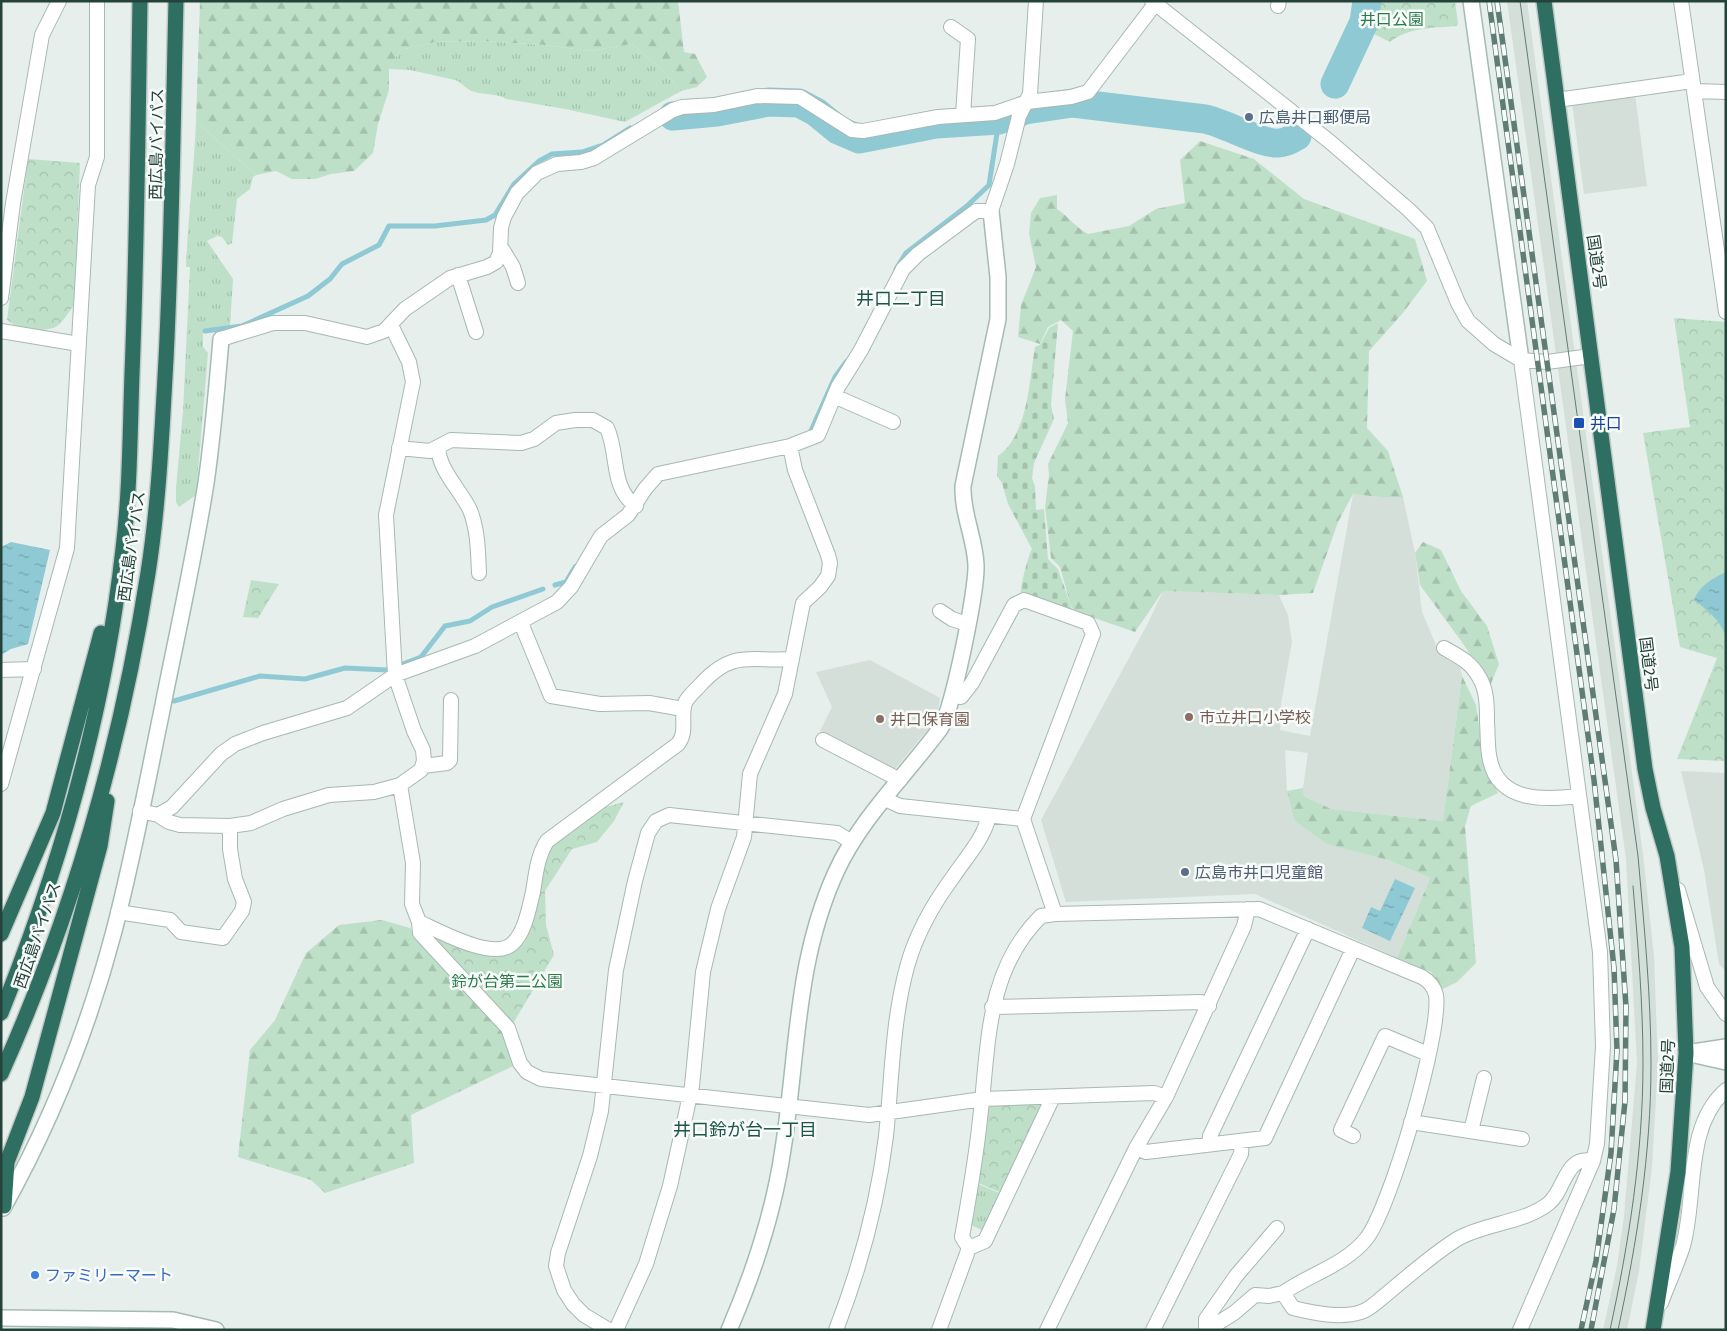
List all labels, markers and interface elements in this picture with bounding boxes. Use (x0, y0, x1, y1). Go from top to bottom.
park label: 井口公園 (1360, 10, 1424, 29)
street label: 西広島バイパス (146, 88, 167, 200)
place label: 広島井口郵便局 (1259, 108, 1371, 127)
marker: 広島井口郵便局 (1243, 111, 1255, 123)
street label: 国道2号 (1583, 233, 1610, 291)
district label: 井口二丁目 (856, 288, 946, 310)
place label: 井口 (1590, 414, 1622, 433)
marker: 井口 (1572, 416, 1586, 430)
street label: 西広島バイパス (114, 489, 149, 603)
street label: 国道2号 (1636, 636, 1661, 693)
place label: 市立井口小学校 (1199, 708, 1311, 727)
place label: 井口保育園 (890, 710, 970, 729)
marker: 市立井口小学校 (1183, 711, 1195, 723)
marker: 井口保育園 (874, 713, 886, 725)
place label: 広島市井口児童館 (1195, 863, 1323, 882)
marker: 広島市井口児童館 (1179, 866, 1191, 878)
street label: 西広島バイパス (10, 879, 65, 991)
park label: 鈴が台第二公園 (451, 972, 563, 991)
street label: 国道2号 (1657, 1038, 1678, 1094)
district label: 井口鈴が台一丁目 (673, 1119, 817, 1141)
place label: ファミリーマート (45, 1266, 173, 1285)
marker: ファミリーマート (29, 1269, 41, 1281)

